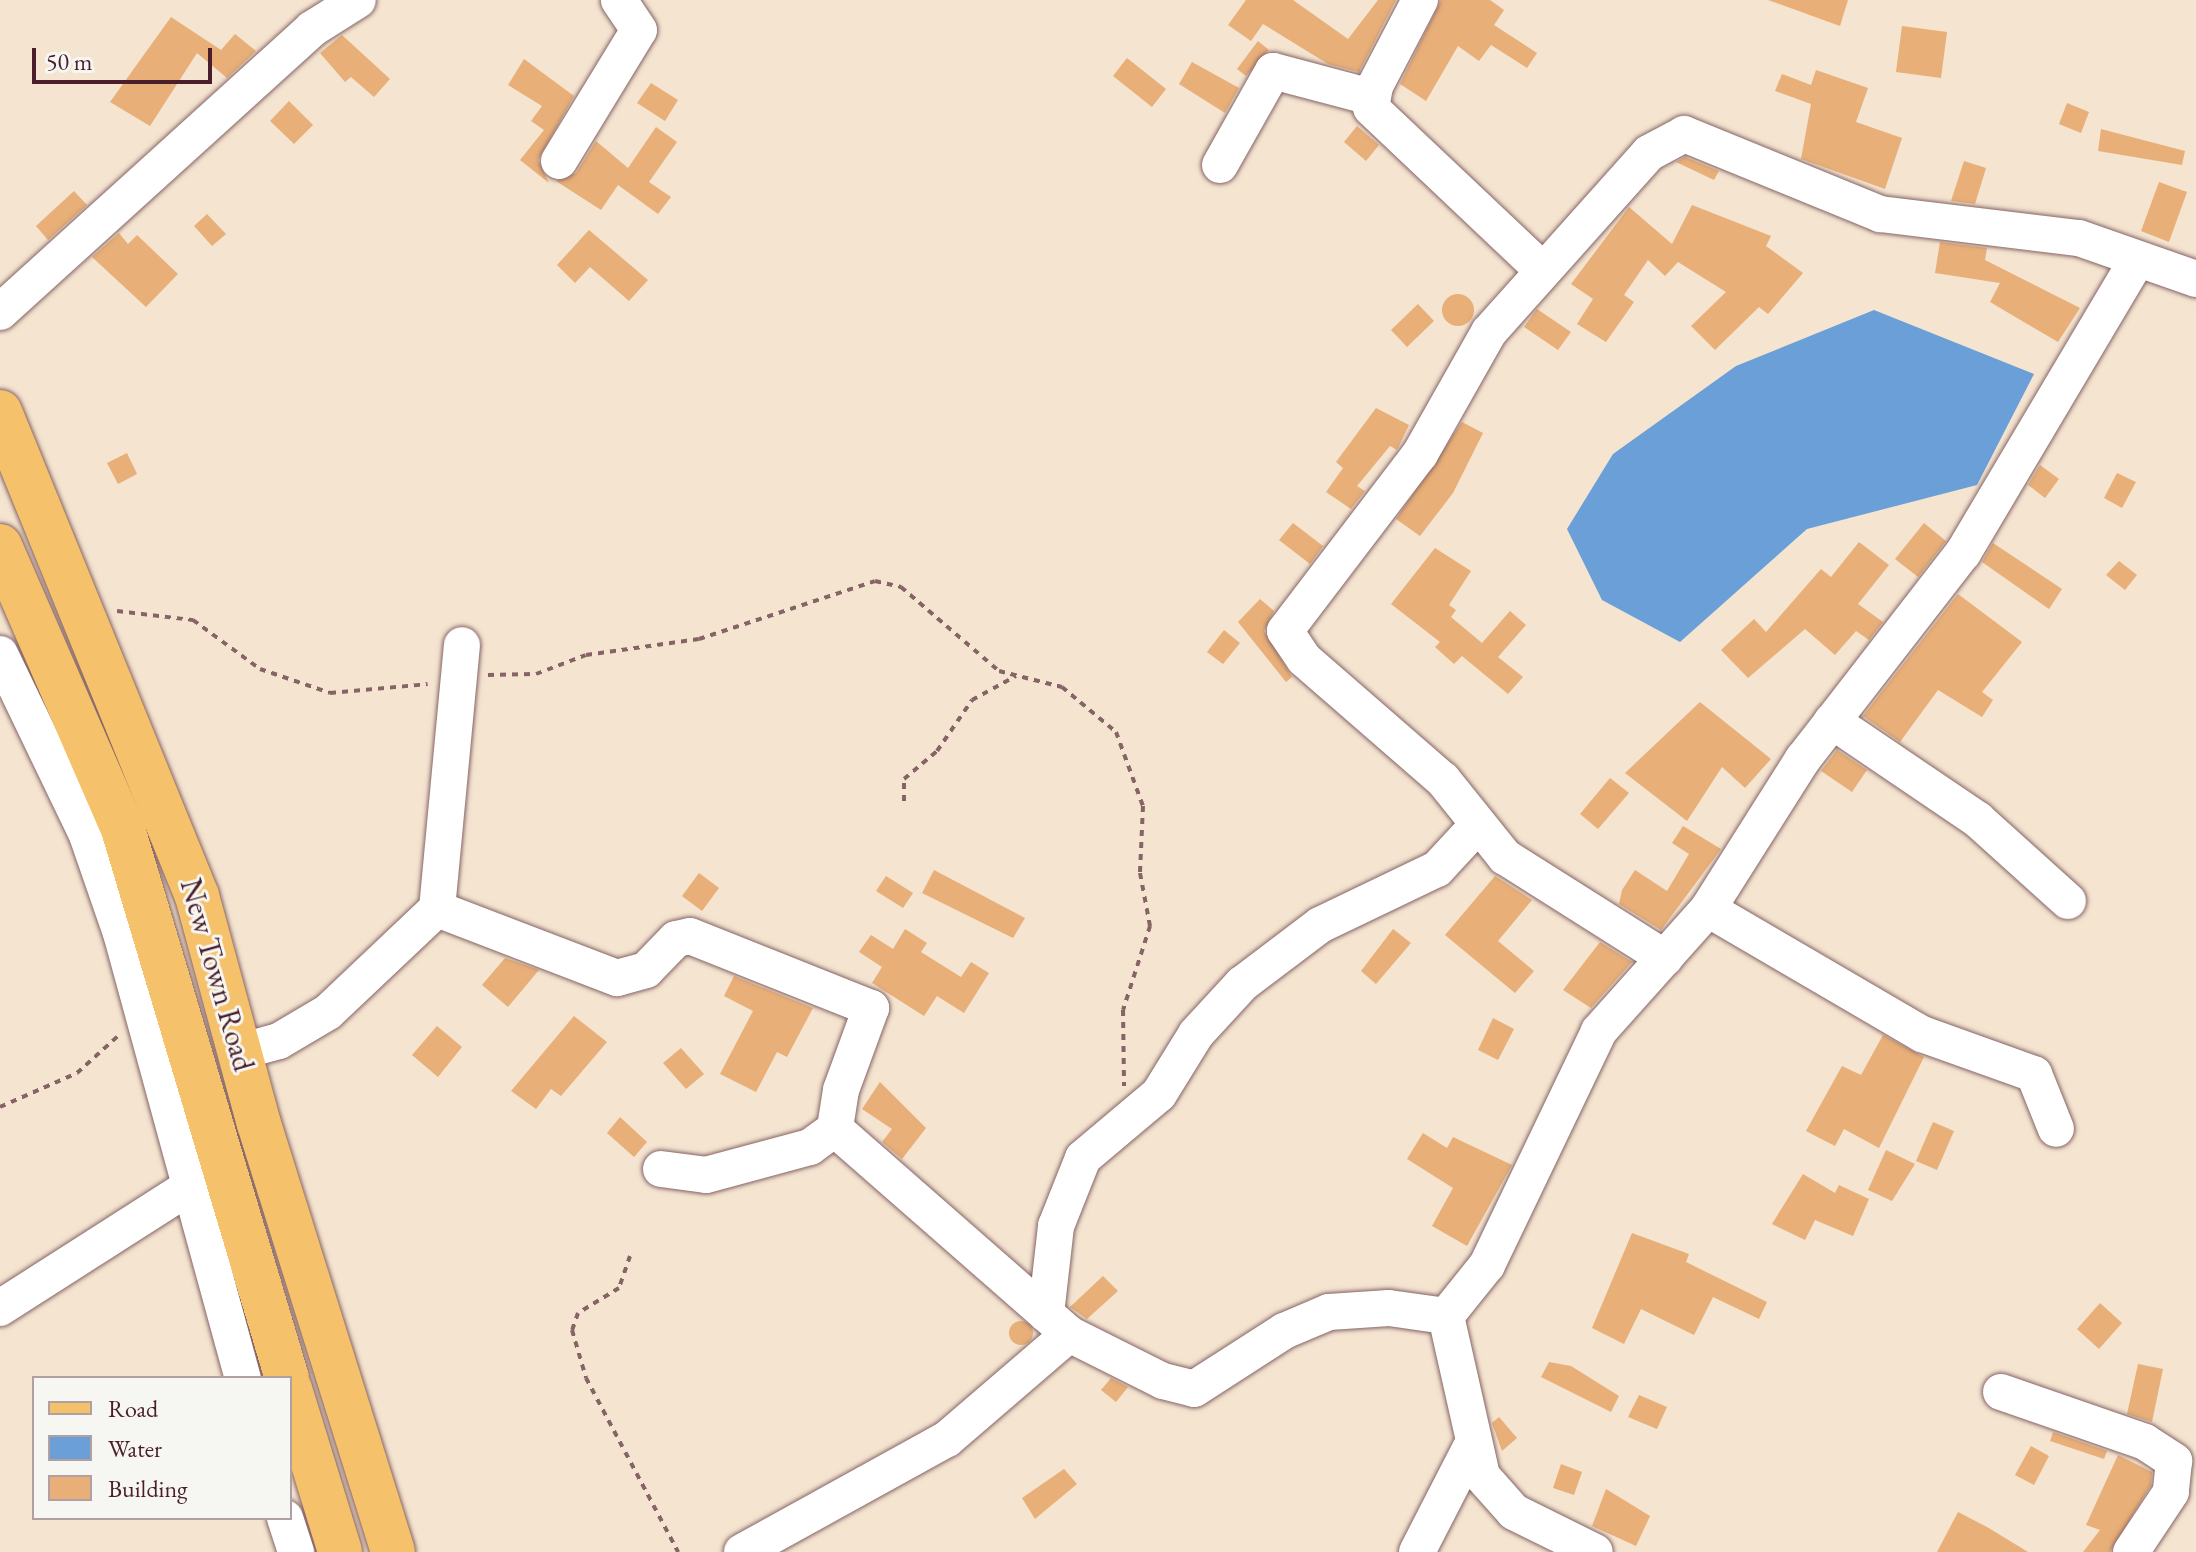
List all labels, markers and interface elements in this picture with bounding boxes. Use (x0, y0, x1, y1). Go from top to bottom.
scale bar (36, 32, 216, 82)
text: 50 m (46, 46, 93, 77)
street label: New Town Road (172, 875, 262, 1075)
legend (32, 1376, 292, 1520)
text: Road (108, 1393, 158, 1424)
text: Water (108, 1433, 162, 1464)
text: Building (108, 1473, 188, 1504)

